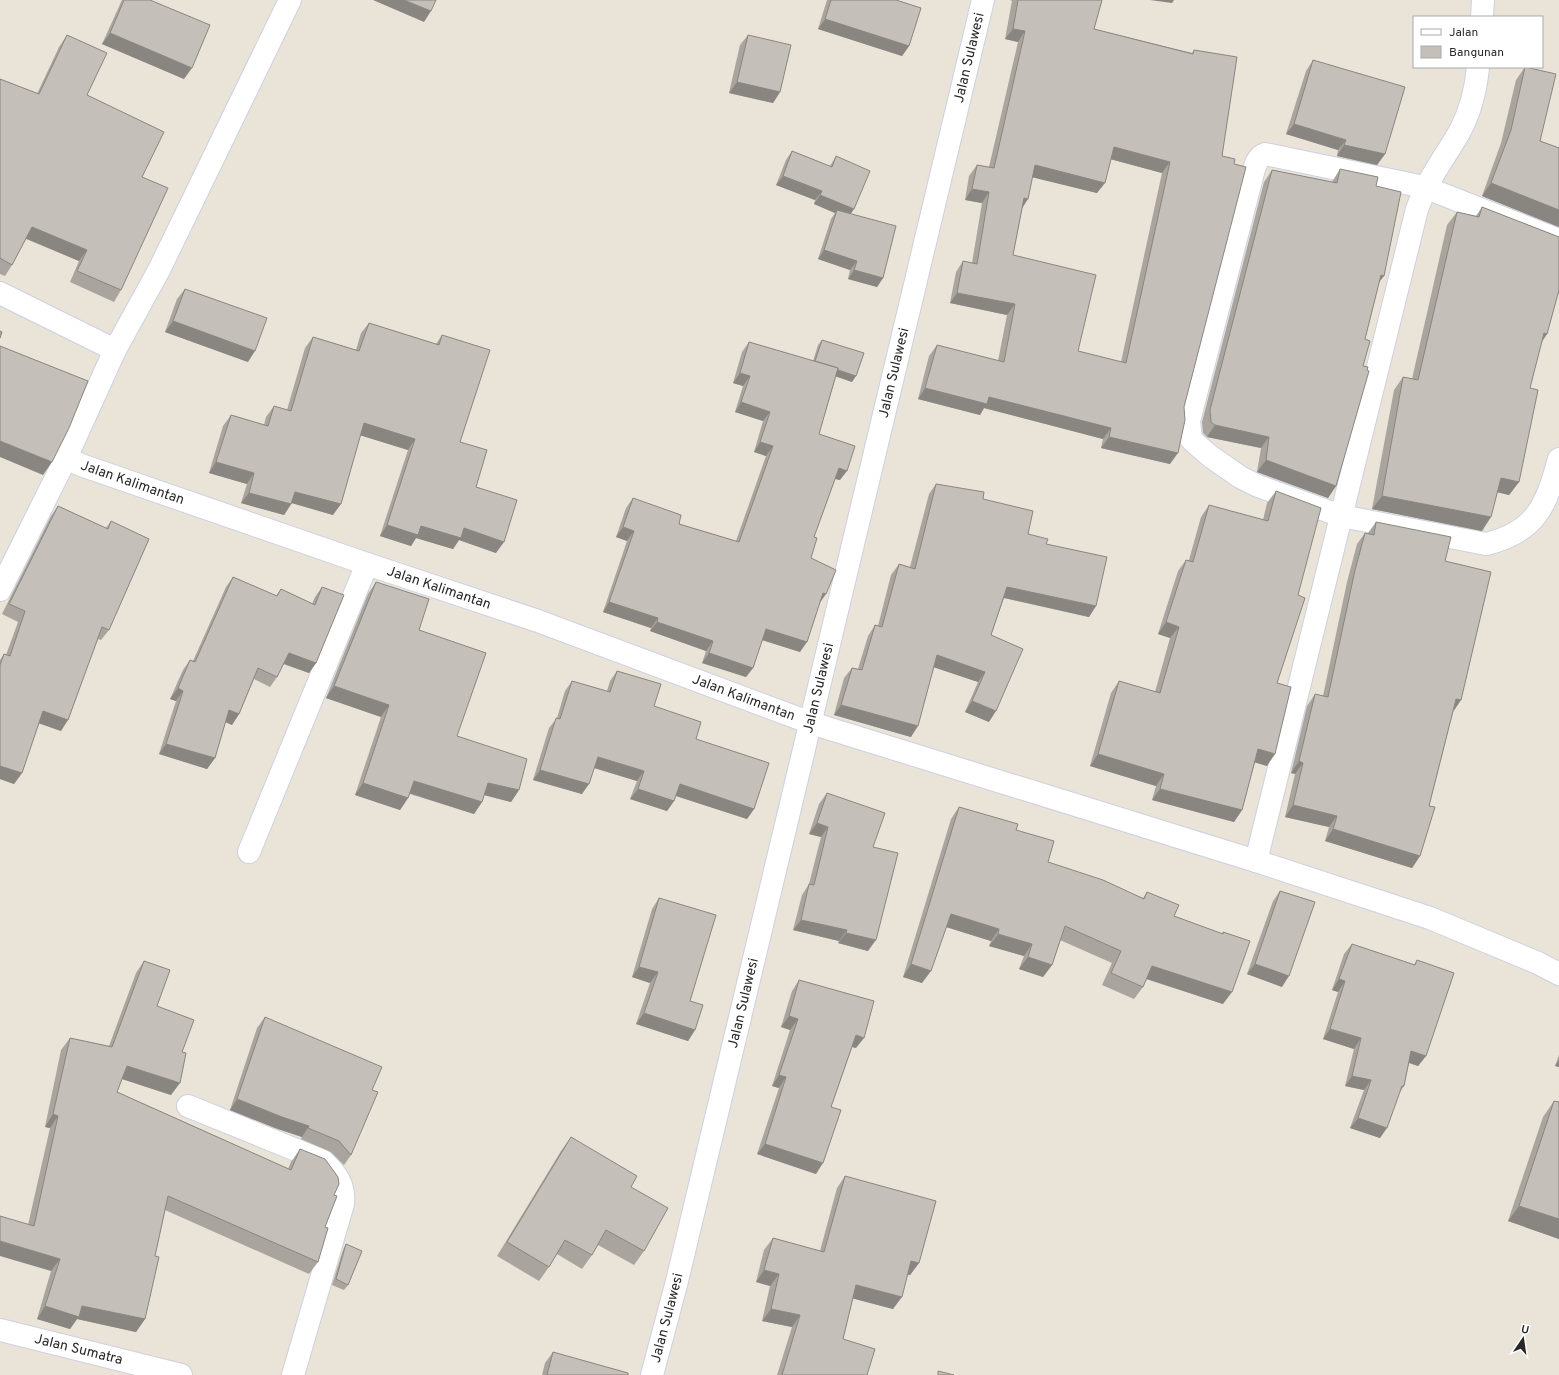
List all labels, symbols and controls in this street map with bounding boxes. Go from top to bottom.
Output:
street label: Jalan Sulawesi [950,11,988,104]
legend [1413,16,1543,68]
text: Jalan [1449,25,1478,41]
text: Bangunan [1449,45,1504,61]
street label: Jalan Sulawesi [875,326,913,420]
street label: Jalan Kalimantan [78,457,187,509]
street label: Jalan Kalimantan [385,563,493,613]
street label: Jalan Sulawesi [800,641,838,735]
street label: Jalan Kalimantan [690,671,798,725]
street label: Jalan Sulawesi [724,956,762,1050]
street label: Jalan Sulawesi [647,1271,687,1365]
north arrow [1503,1319,1543,1359]
text: U [1520,1323,1530,1338]
street label: Jalan Sumatra [33,1330,124,1369]

